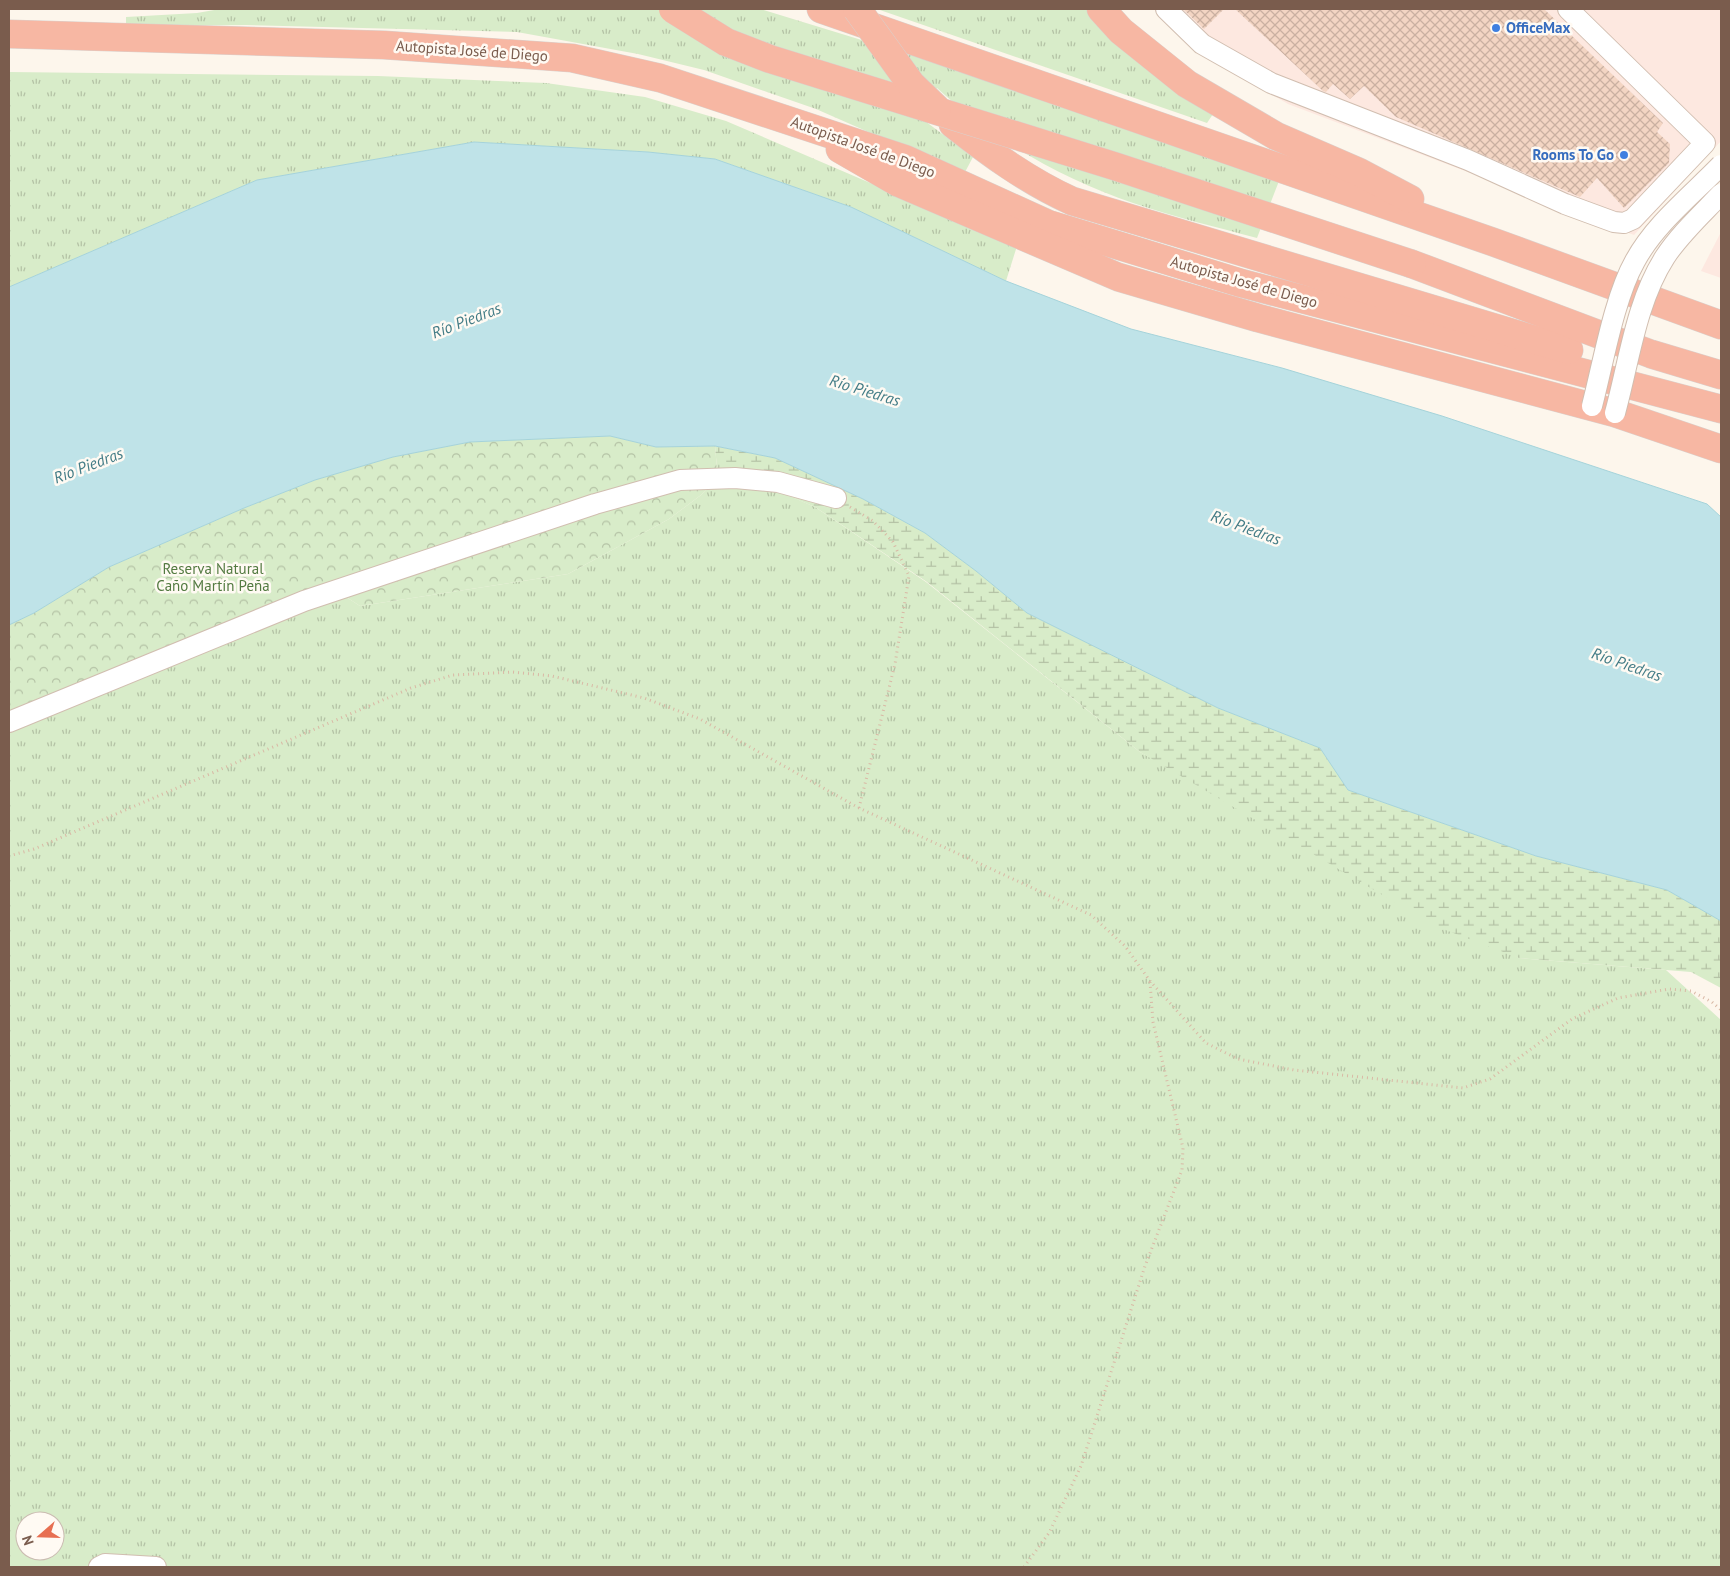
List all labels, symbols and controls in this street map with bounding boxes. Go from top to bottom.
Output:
place label: OfficeMax [1506,18,1570,37]
marker: OfficeMax [1490,22,1502,34]
street label: Autopista José de Diego [395,36,549,65]
street label: Autopista José de Diego [788,112,938,181]
place label: Rooms To Go [1532,145,1614,164]
marker: Rooms To Go [1618,149,1630,161]
street label: Autopista José de Diego [1168,251,1320,312]
water label: Río Piedras [428,297,504,342]
water label: Río Piedras [827,370,903,410]
water label: Río Piedras [50,442,126,487]
water label: Río Piedras [1208,505,1284,549]
park label: Reserva Natural Caño Martín Peña [156,559,270,595]
water label: Río Piedras [1589,643,1665,686]
north arrow [15,1511,65,1561]
text: N [18,1533,38,1548]

